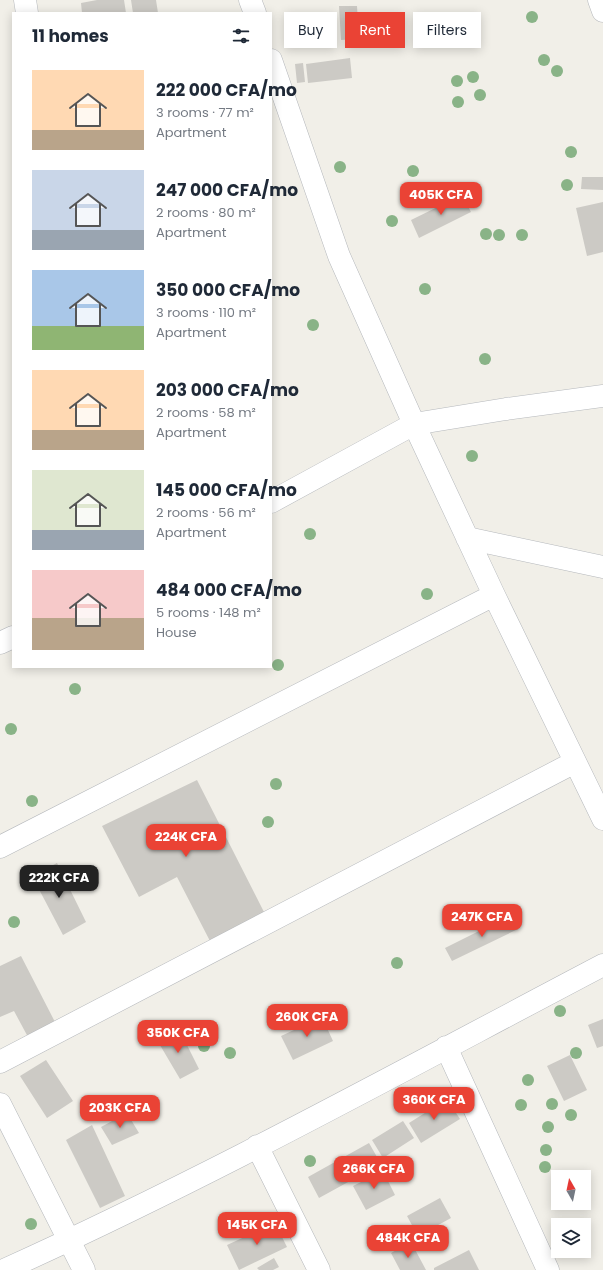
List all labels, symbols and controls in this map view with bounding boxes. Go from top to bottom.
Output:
chip: Buy [284,12,337,48]
chip: Rent [345,12,405,48]
chip: Filters [413,12,481,48]
text: 11 homes [32,24,109,48]
icon: filters [230,25,252,47]
text: 222 000 CFA/mo [156,78,297,102]
icon: home [64,86,112,134]
text: 3 rooms · 77 m² [156,103,254,122]
text: Apartment [156,123,226,142]
text: 247 000 CFA/mo [156,178,298,202]
pin: 405K CFA [400,182,482,216]
text: 405K CFA [409,185,473,204]
icon: home [64,186,112,234]
text: 2 rooms · 80 m² [156,203,256,222]
text: Apartment [156,223,226,242]
text: 350 000 CFA/mo [156,278,300,302]
icon: home [64,286,112,334]
text: 3 rooms · 110 m² [156,303,256,322]
text: Apartment [156,323,226,342]
text: 203 000 CFA/mo [156,378,299,402]
icon: home [64,386,112,434]
text: 2 rooms · 58 m² [156,403,256,422]
text: Apartment [156,423,226,442]
text: 145 000 CFA/mo [156,478,297,502]
icon: home [64,486,112,534]
text: 2 rooms · 56 m² [156,503,256,522]
text: Apartment [156,523,226,542]
text: 484 000 CFA/mo [156,578,302,602]
icon: home [64,586,112,634]
text: 5 rooms · 148 m² [156,603,261,622]
text: House [156,623,196,642]
pin: 224K CFA [145,824,227,858]
text: 224K CFA [155,827,217,846]
pin: 222K CFA [18,865,100,899]
text: 222K CFA [29,868,89,887]
pin: 247K CFA [441,904,523,938]
text: 247K CFA [451,907,513,926]
pin: 260K CFA [266,1004,348,1038]
text: 260K CFA [276,1007,338,1026]
pin: 350K CFA [137,1020,219,1054]
text: 350K CFA [146,1023,210,1042]
pin: 360K CFA [393,1087,475,1121]
text: 360K CFA [402,1090,466,1109]
pin: 203K CFA [79,1095,161,1129]
text: 203K CFA [89,1098,151,1117]
pin: 266K CFA [333,1156,415,1190]
text: 266K CFA [343,1159,405,1178]
north arrow [551,1170,591,1210]
map controls [551,1170,591,1258]
pin: 145K CFA [216,1212,298,1246]
text: 145K CFA [227,1215,287,1234]
button: layers [551,1218,591,1258]
pin: 484K CFA [367,1225,449,1259]
text: 484K CFA [376,1228,440,1247]

